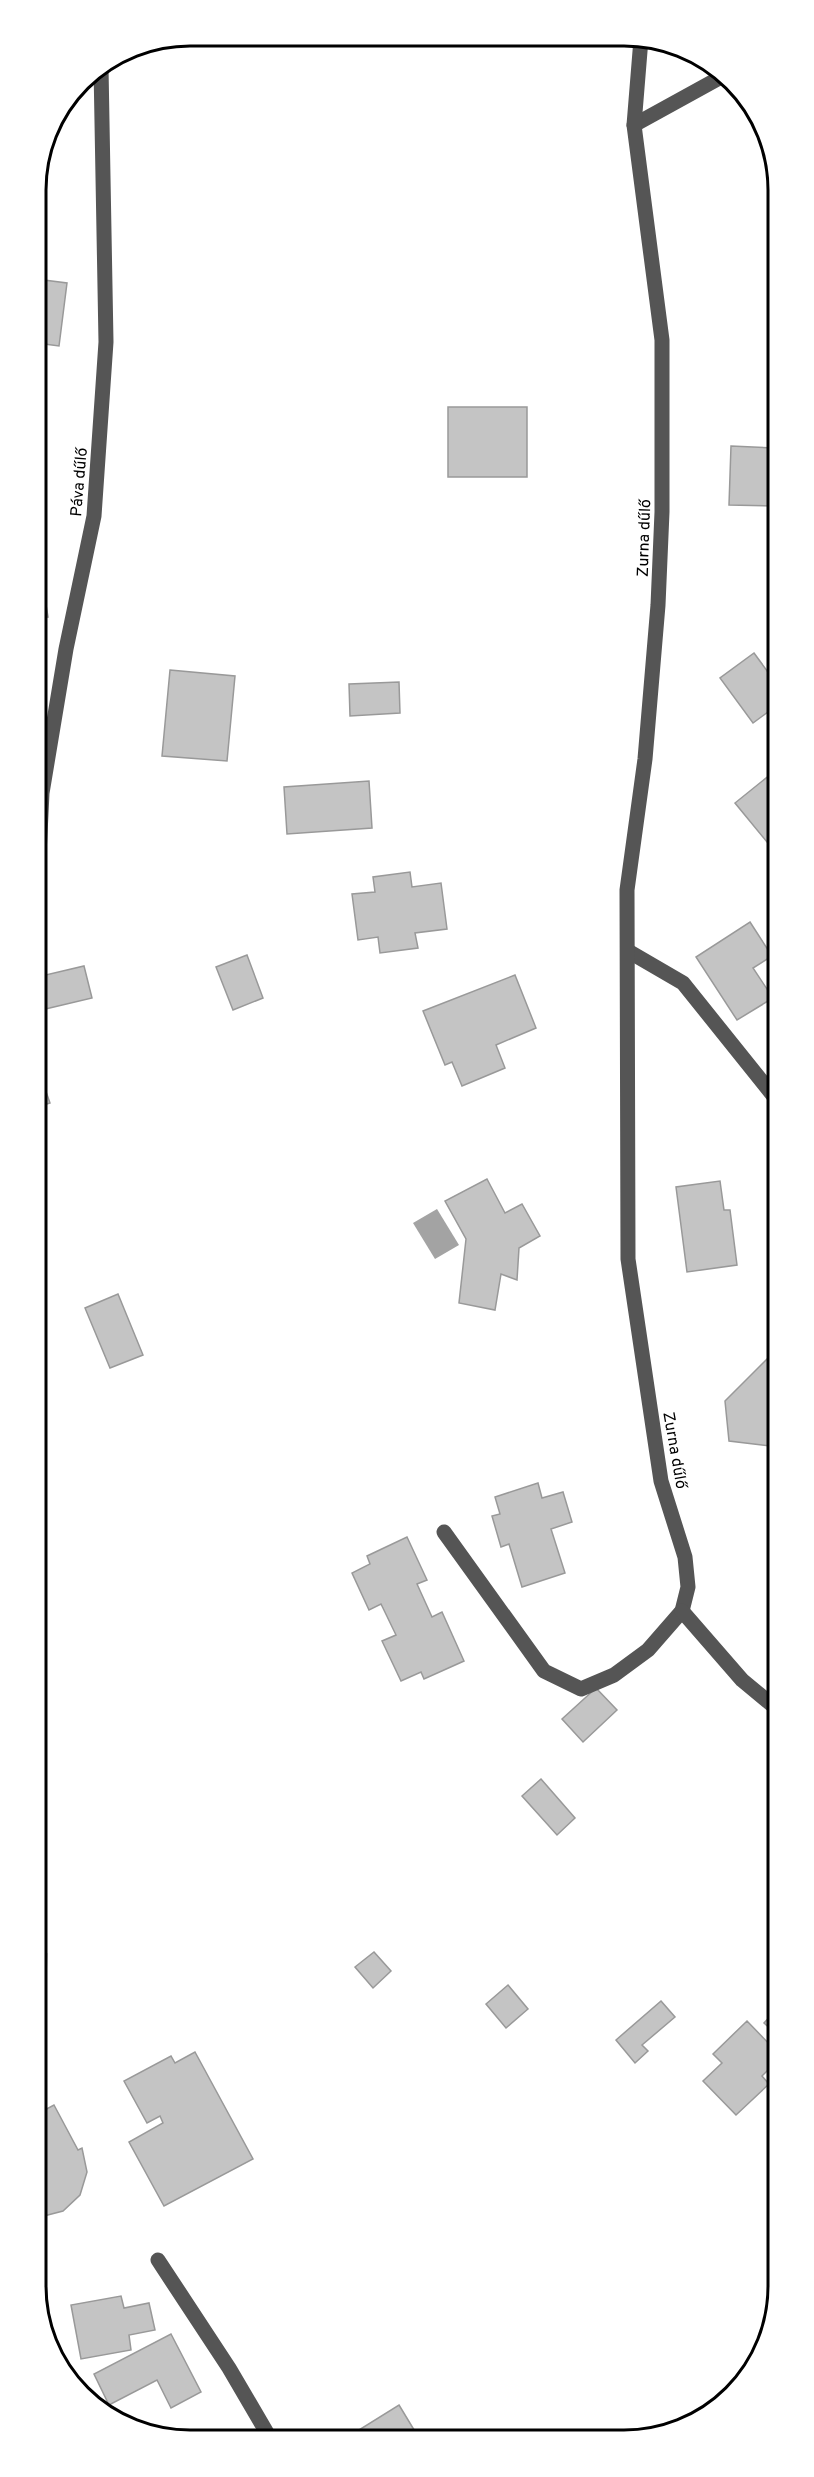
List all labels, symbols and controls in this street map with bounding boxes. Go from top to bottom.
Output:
street label: Páva dűlő [67,446,93,518]
street label: Zurna dűlő [634,498,656,577]
street label: Zurna dűlő [657,1410,691,1492]

